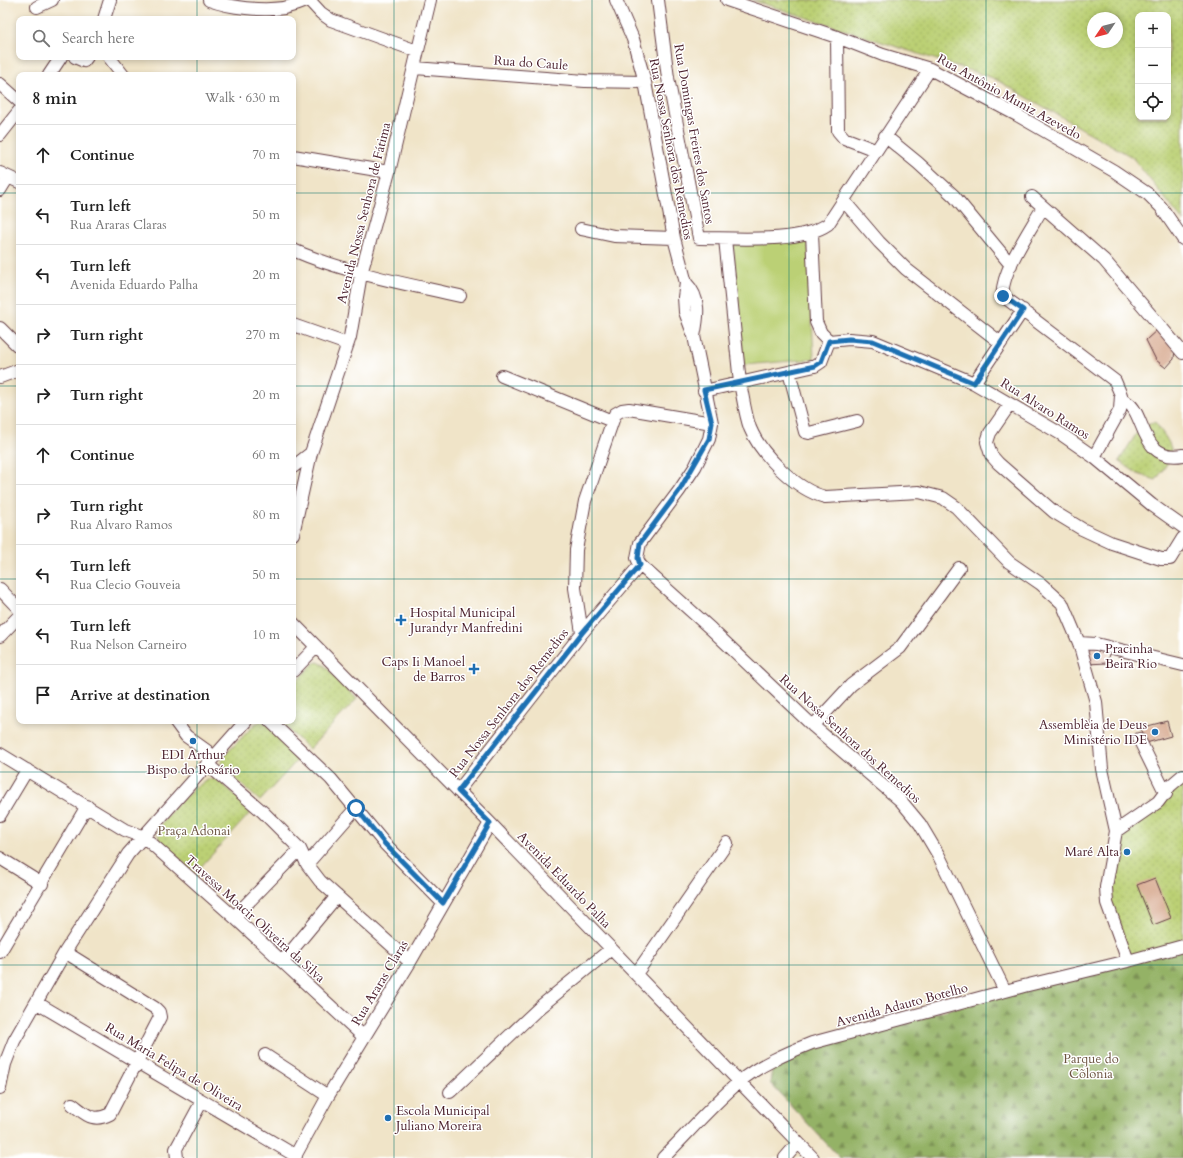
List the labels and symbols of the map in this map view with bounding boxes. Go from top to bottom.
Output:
north arrow [1087,12,1123,48]
street label: Rua Domingas Freires dos Santos [669,43,719,225]
street label: Rua Antônio Muniz Azevedo [934,50,1084,144]
street label: Rua do Caule [493,51,569,75]
street label: Rua Nossa Senhora dos Remedios [645,57,697,241]
street label: Avenida Nossa Senhora de Fátima [333,120,395,306]
route end [994,287,1012,305]
street label: Rua Alvaro Ramos [997,374,1093,444]
place label: Hospital Municipal Jurandyr Manfredini [408,604,523,637]
marker: Hospital Municipal Jurandyr Manfredini [395,614,407,626]
street label: Rua Nossa Senhora dos Remedios [445,625,573,781]
place label: Pracinha Beira Rio [1105,640,1157,673]
marker: Pracinha Beira Rio [1092,651,1102,661]
place label: Caps Ii Manoel de Barros [382,653,466,686]
marker: Caps Ii Manoel de Barros [468,663,480,675]
street label: Rua Nossa Senhora dos Remedios [775,671,925,807]
place label: Assemblèia de Deus Ministério IDE [1039,716,1147,749]
marker: Assemblèia de Deus Ministério IDE [1150,727,1160,737]
marker: EDI Arthur Bispo do Rosário [188,736,198,746]
place label: EDI Arthur Bispo do Rosário [146,746,240,779]
route start [347,799,365,817]
park label: Praça Adonai [158,822,231,840]
street label: Avenida Eduardo Palha [513,828,615,933]
place label: Maré Alta [1065,843,1119,861]
marker: Maré Alta [1122,847,1132,857]
street label: Travessa Moacir Oliveira da Silva [181,851,329,987]
street label: Rua Araras Claras [347,937,413,1029]
street label: Avenida Adauto Botelho [834,979,970,1031]
street label: Rua Maria Felipa de Oliveira [102,1019,247,1116]
park label: Parque do Cõlonia [1063,1050,1119,1083]
place label: Escola Municipal Juliano Moreira [394,1102,490,1135]
marker: Escola Municipal Juliano Moreira [383,1113,393,1123]

